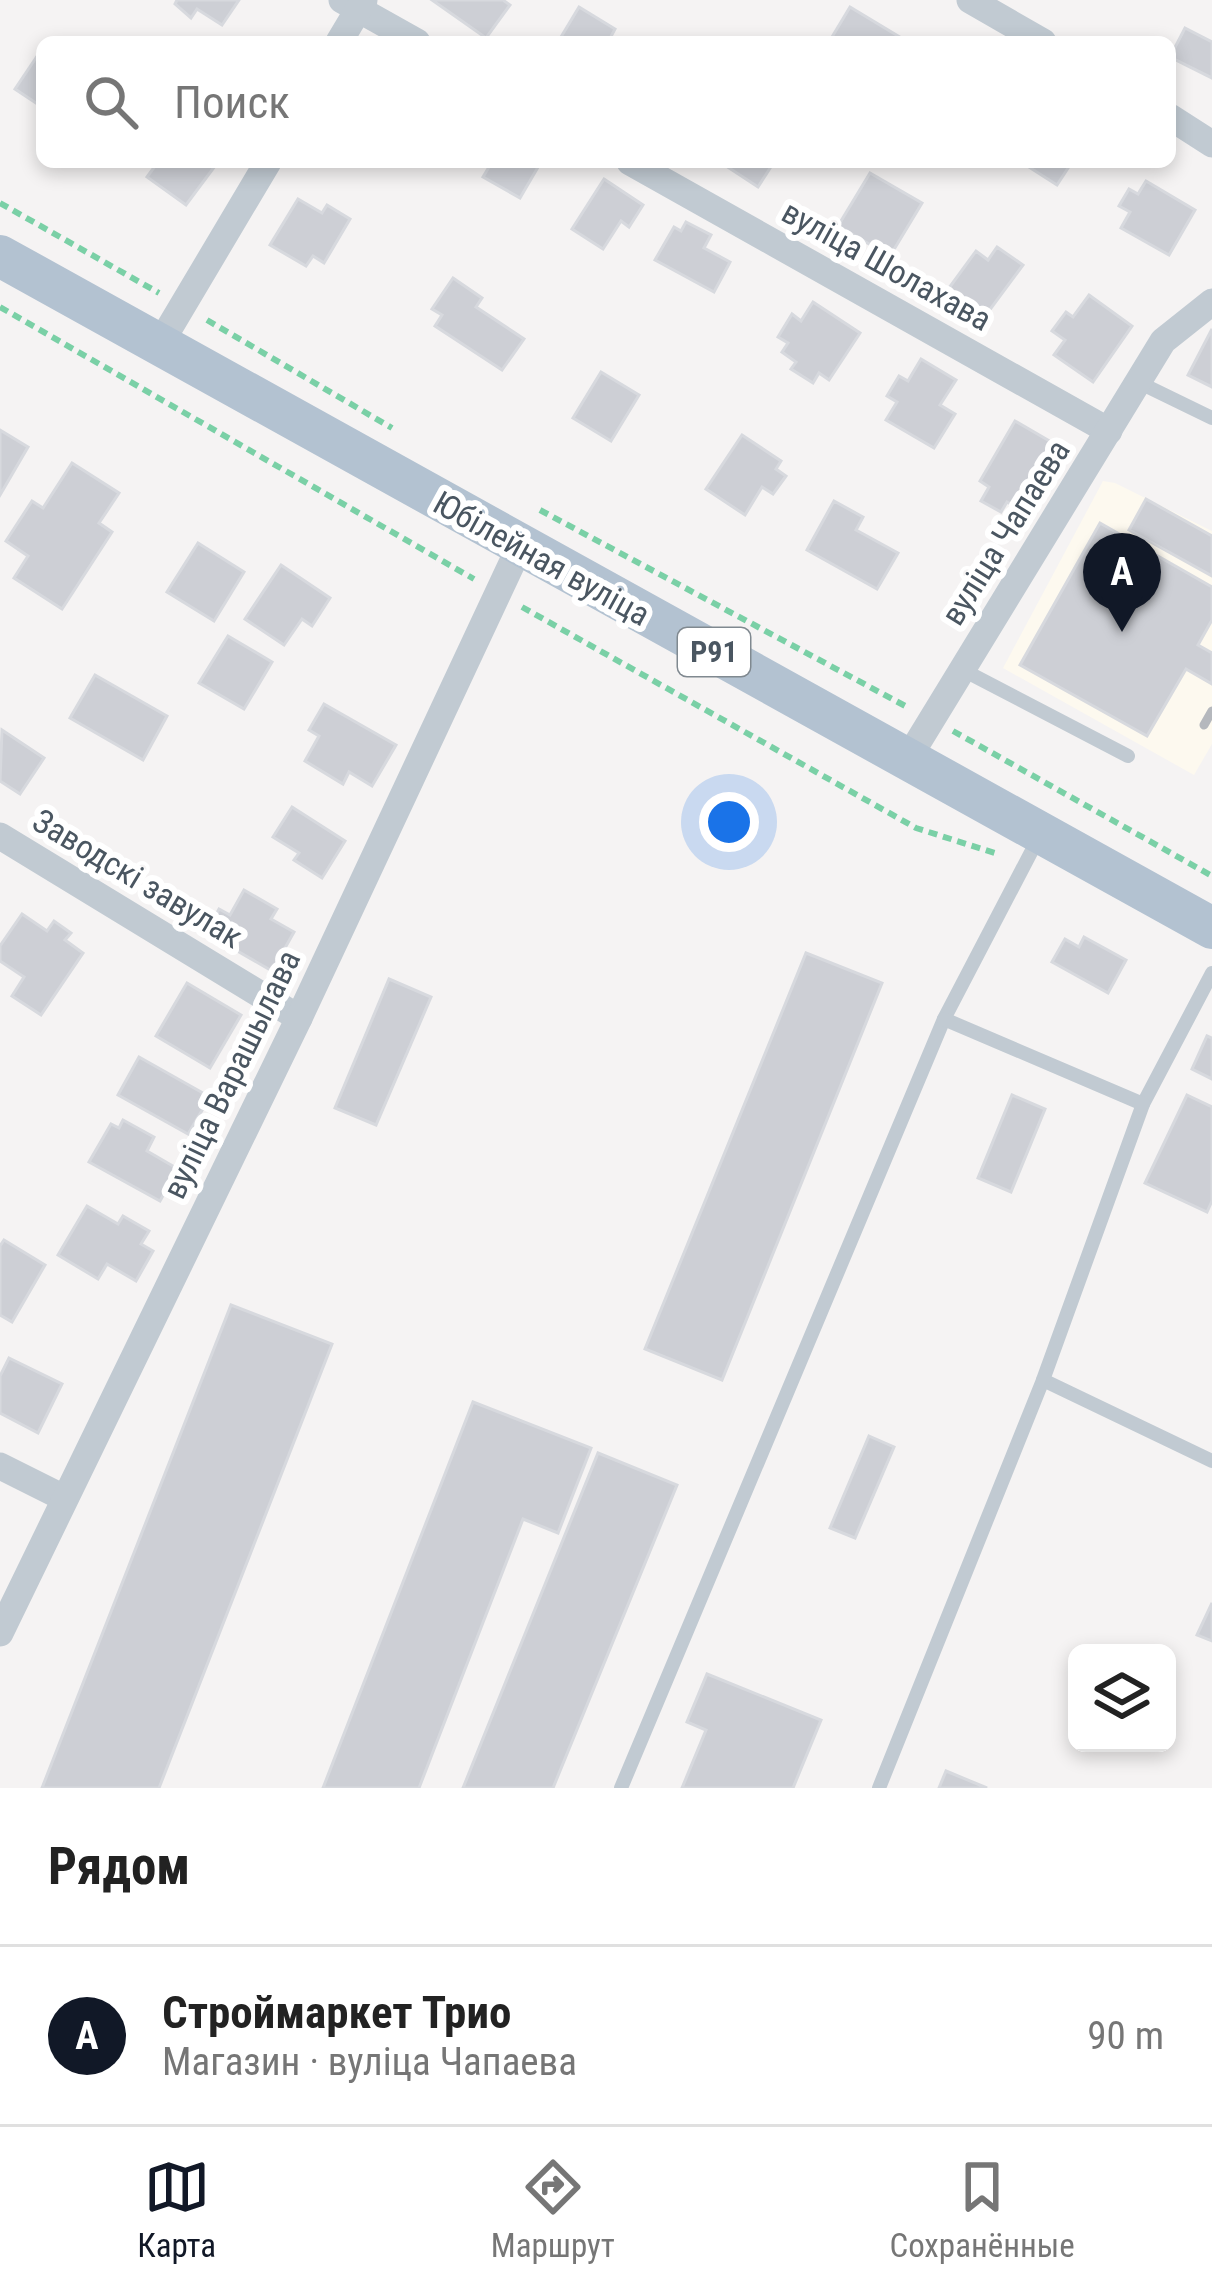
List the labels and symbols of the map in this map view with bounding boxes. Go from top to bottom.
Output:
street label: вуліца Шолахава [775,192,998,339]
street label: вуліца Чапаева [933,433,1078,632]
street label: Юбілейная вуліца [427,483,657,634]
pin: A [1083,533,1161,632]
road number: Р91 [678,628,750,676]
your location [699,792,759,852]
street label: Заводскі завулак [26,801,250,956]
street label: вуліца Варашылава [154,944,308,1205]

